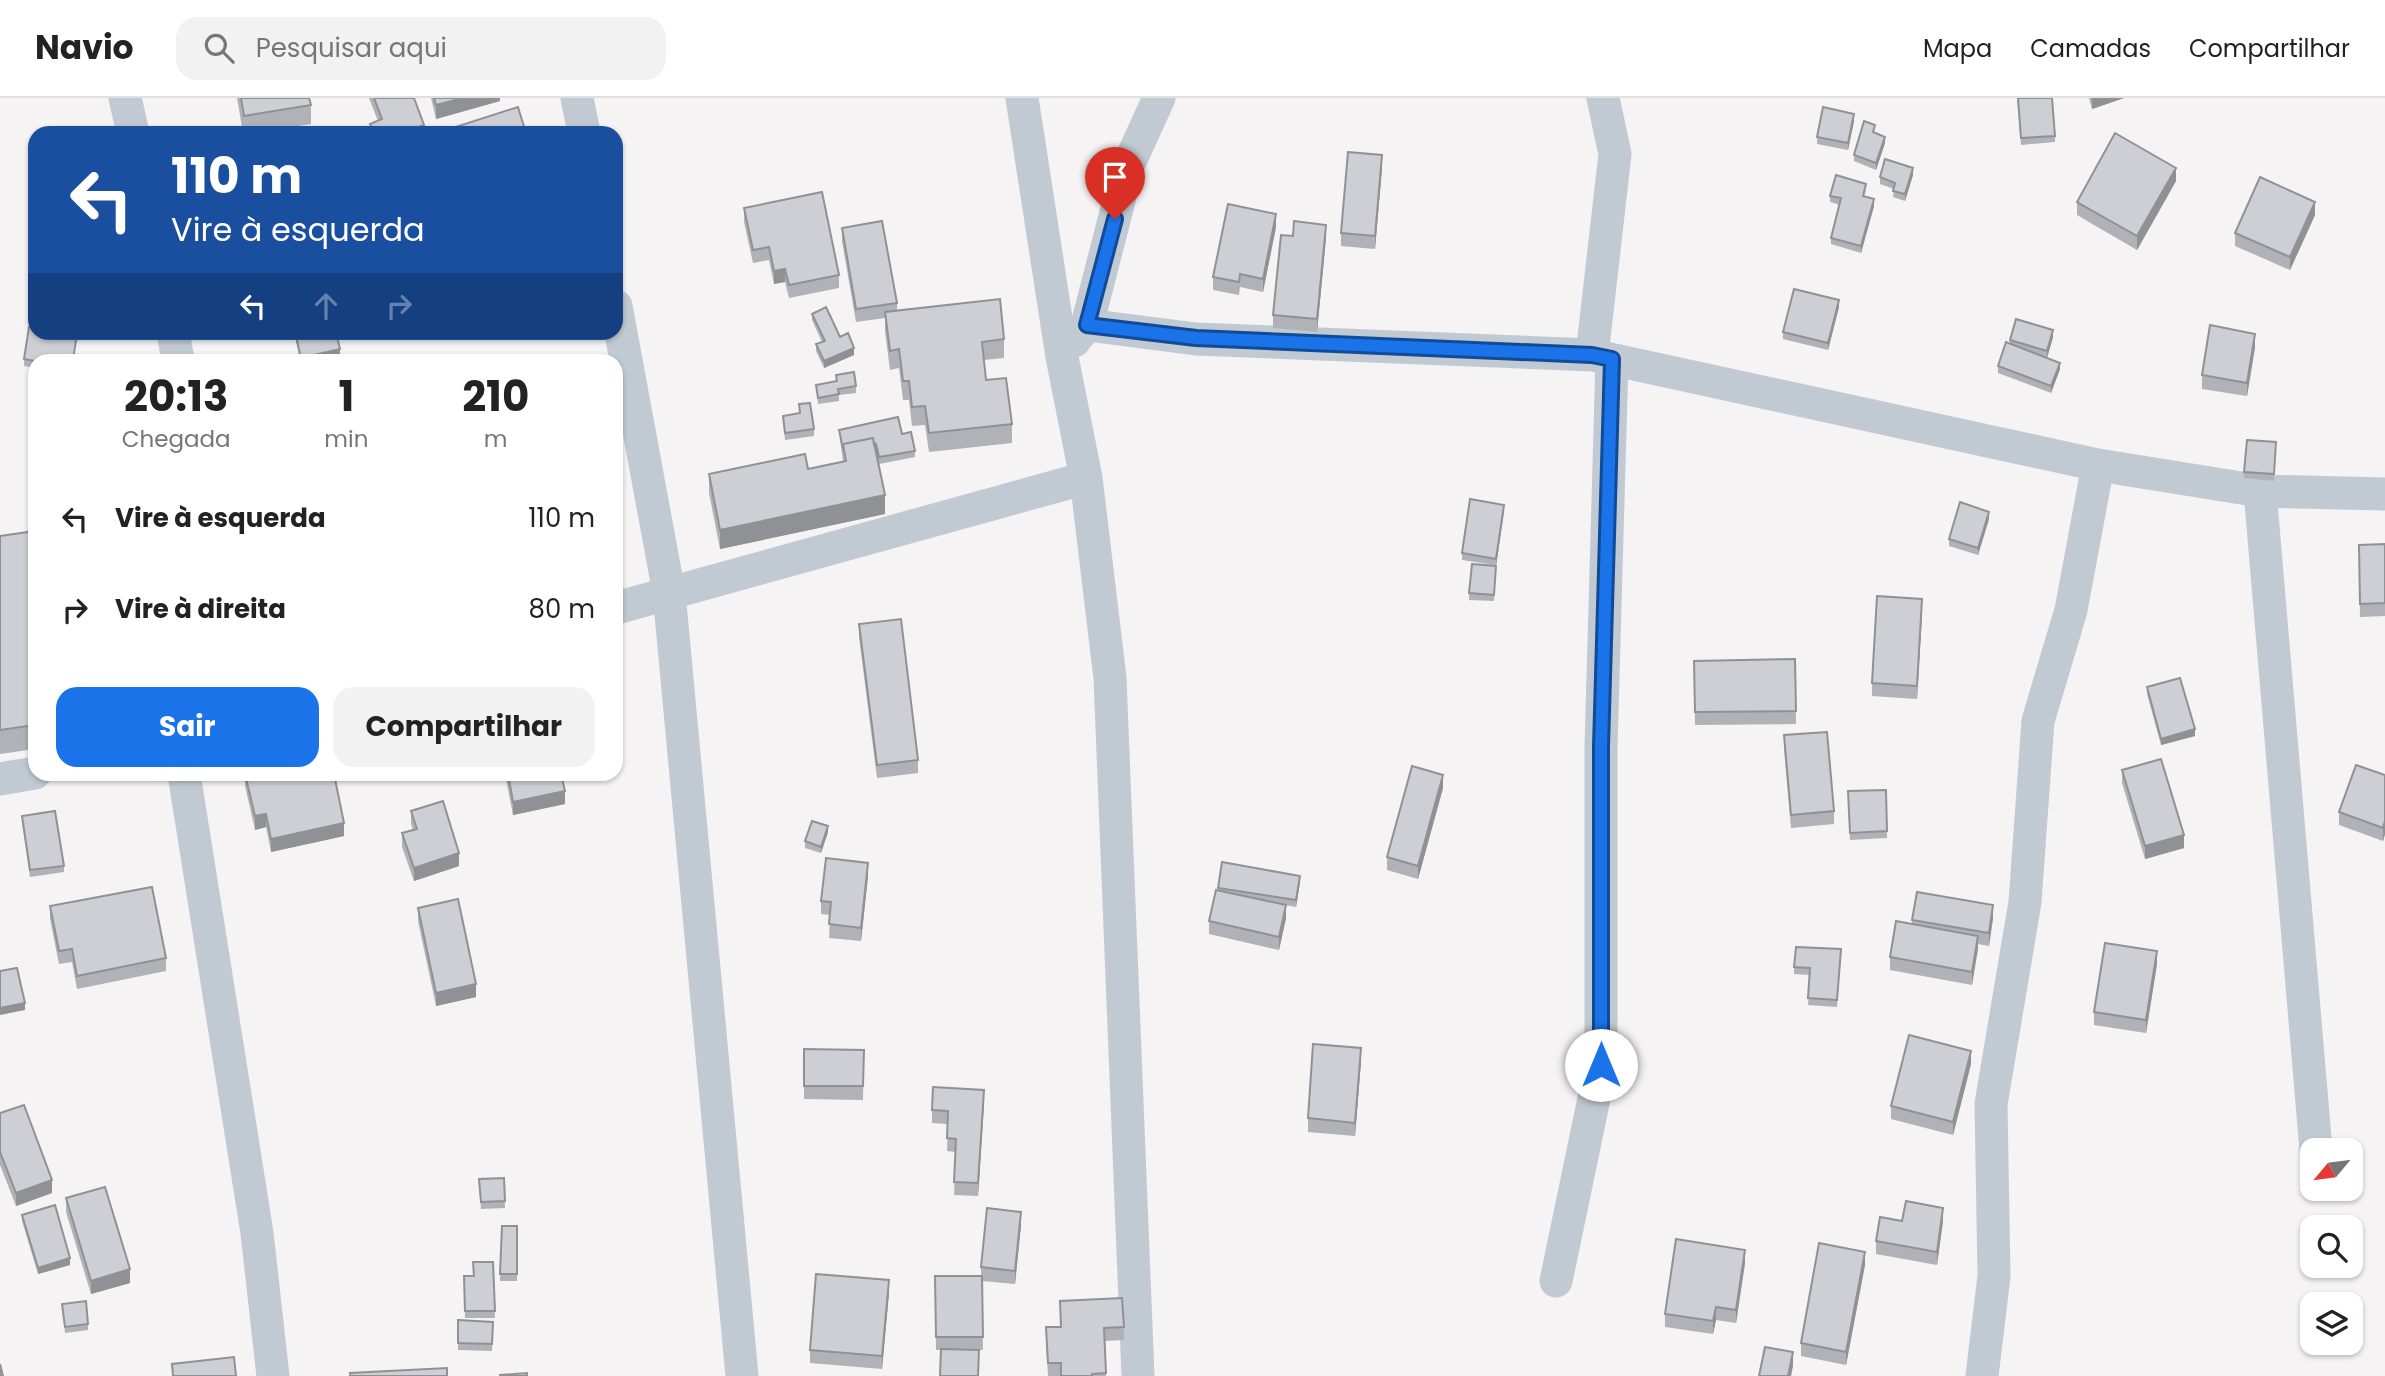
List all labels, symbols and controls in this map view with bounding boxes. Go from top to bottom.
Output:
search box [176,17,666,80]
text: Navio [35,24,134,71]
icon: search [200,29,238,67]
text: Pesquisar aqui [256,30,447,66]
text: Mapa [1923,32,1992,65]
text: Camadas [2030,32,2151,65]
text: Compartilhar [2189,32,2350,65]
text: 110 m [171,142,302,210]
pin [1085,147,1145,219]
icon: left [56,154,147,245]
icon: arrive [1096,158,1134,196]
text: Vire à esquerda [171,207,425,252]
icon: left [234,287,272,325]
icon: ahead [307,287,345,325]
icon: right [380,287,418,325]
text: 20:13 [124,367,228,426]
text: 1 [338,367,354,426]
text: 210 [462,367,529,426]
text: Chegada [122,423,231,455]
text: min [324,423,368,455]
text: m [484,423,508,455]
icon: left [56,500,94,538]
text: Vire à esquerda [115,500,326,536]
text: 110 m [528,500,595,536]
icon: right [56,591,94,629]
text: Vire à direita [115,591,286,627]
text: 80 m [529,591,595,627]
button: Sair [56,687,319,767]
button: Compartilhar [333,687,595,767]
position arrow [1564,1028,1638,1102]
north arrow [2300,1138,2362,1200]
map controls [2300,1138,2363,1355]
button: search [2300,1215,2363,1278]
button: layers [2300,1292,2363,1355]

